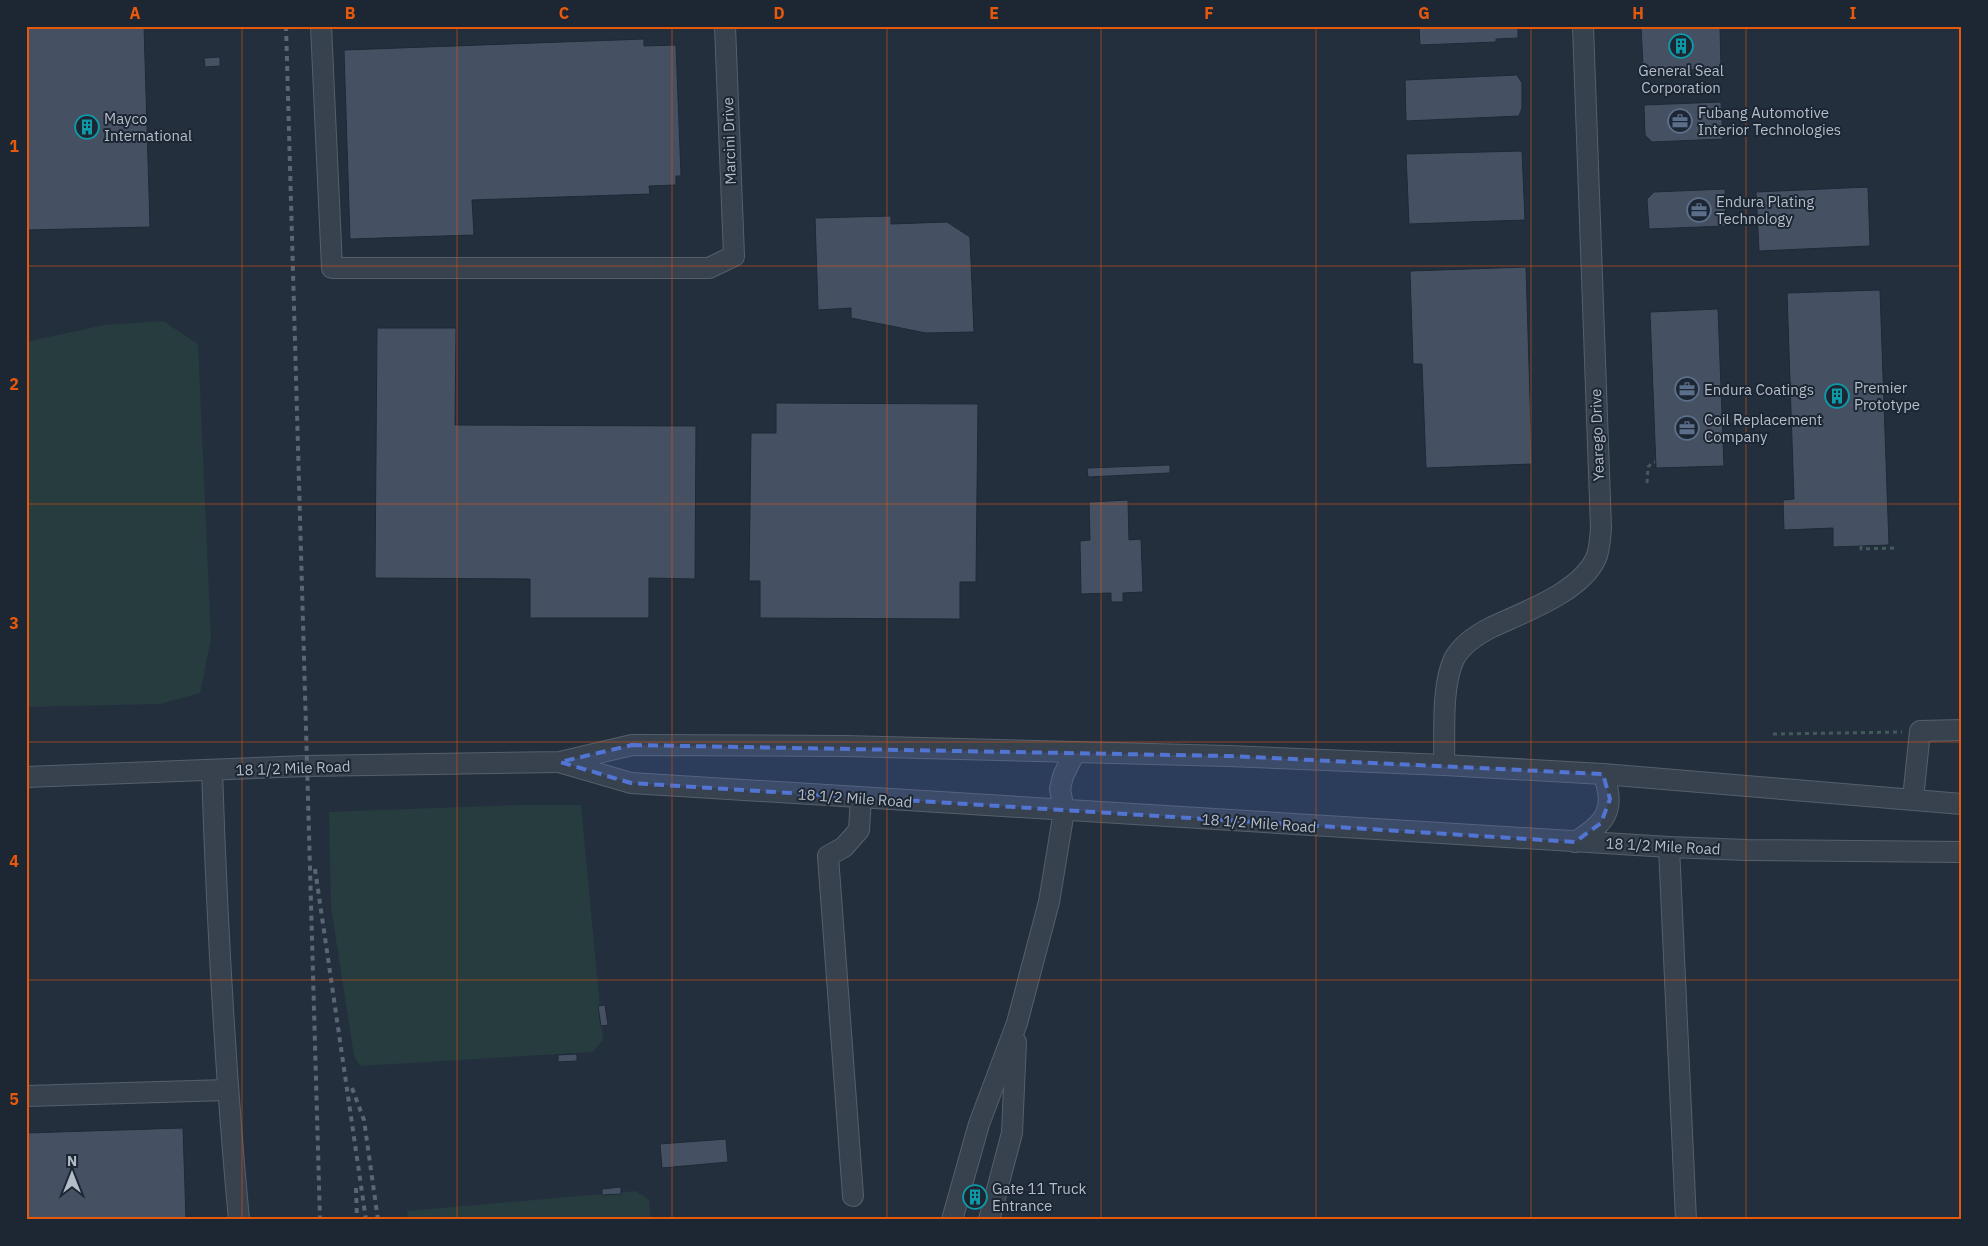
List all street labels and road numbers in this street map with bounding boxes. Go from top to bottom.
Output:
street label: Marcini Drive [718,97,740,185]
street label: Yearego Drive [1586,388,1608,482]
street label: 18 1/2 Mile Road [235,756,351,780]
street label: 18 1/2 Mile Road [797,785,913,811]
street label: 18 1/2 Mile Road [1201,810,1317,836]
street label: 18 1/2 Mile Road [1605,834,1721,858]

